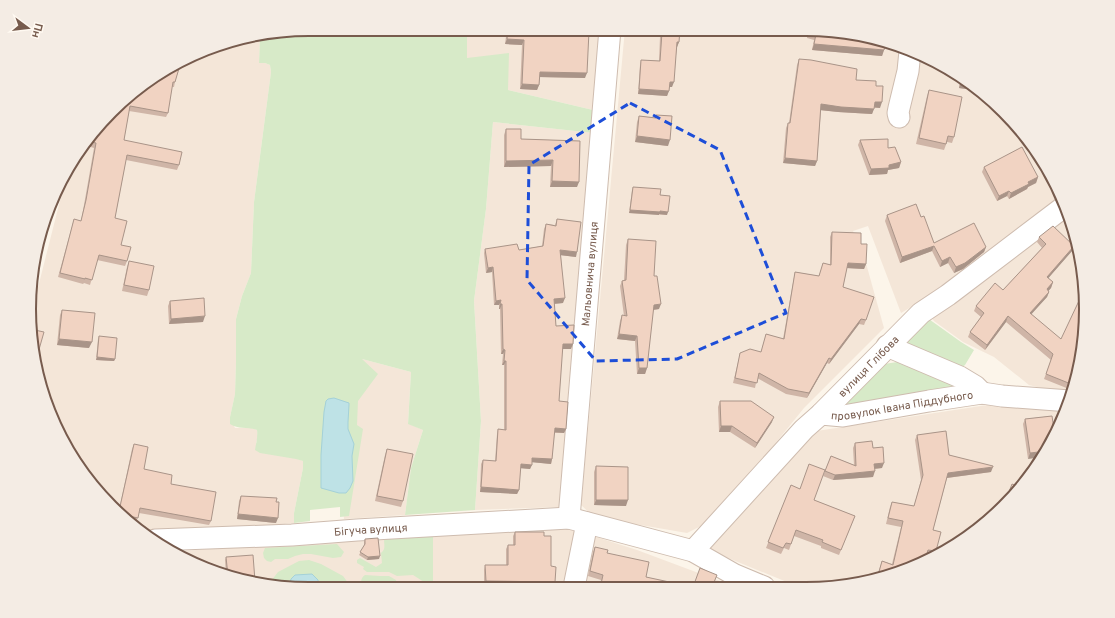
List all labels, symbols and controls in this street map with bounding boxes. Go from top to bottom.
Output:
north arrow [8,8,48,48]
text: Пн [28,21,45,39]
street label: Мальовнича вулиця [579,221,602,327]
street label: вулиця Глібова [836,333,903,400]
street label: провулок Івана Піддубного [830,388,974,424]
street label: Бігуча вулиця [334,521,408,540]

